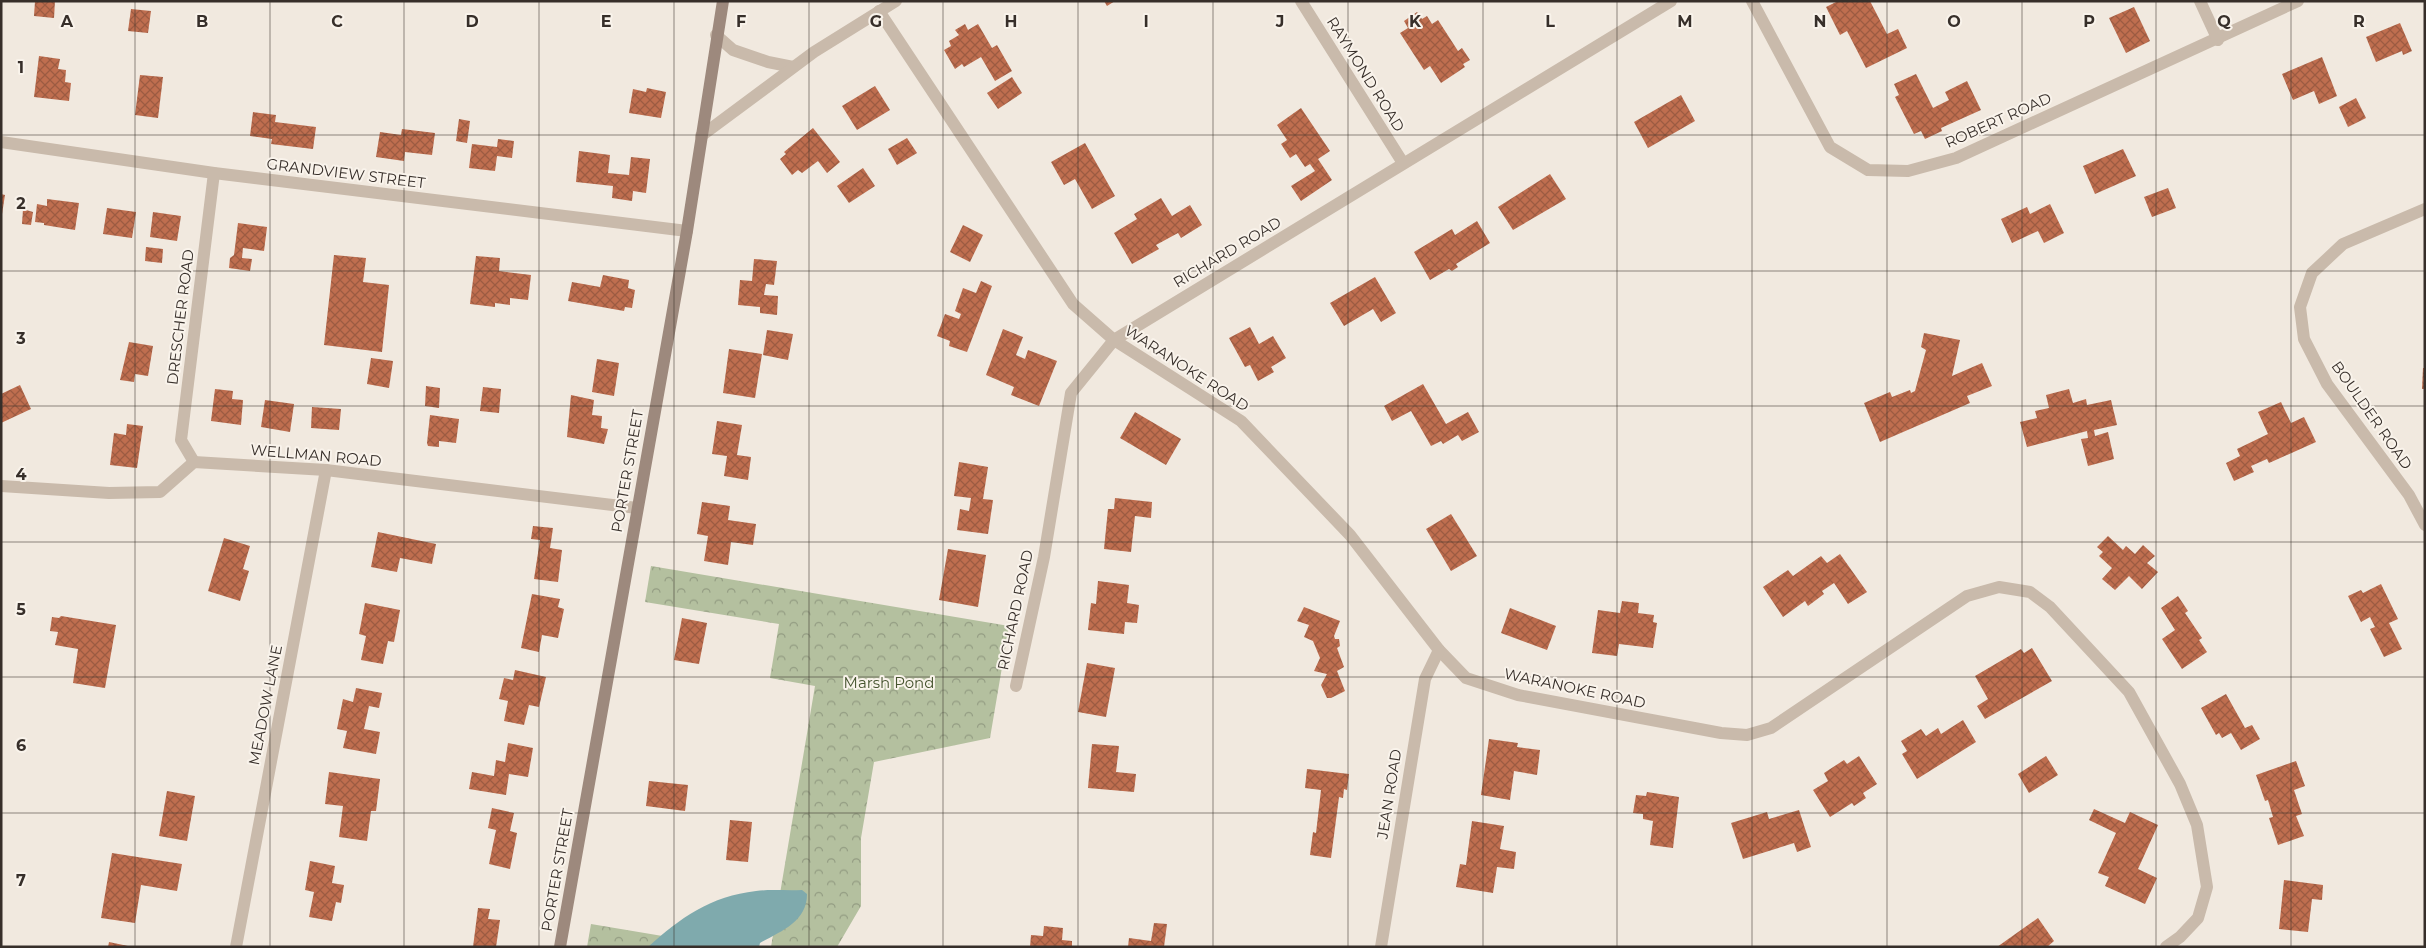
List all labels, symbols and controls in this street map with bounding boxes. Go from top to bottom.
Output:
text: A [60,12,74,31]
text: B [196,12,208,31]
text: C [331,12,343,31]
text: D [465,12,479,31]
text: E [601,12,611,31]
text: F [736,12,746,31]
text: G [870,12,882,31]
text: H [1005,12,1017,31]
text: I [1143,12,1149,31]
text: J [1275,12,1284,31]
text: K [1409,12,1422,31]
text: L [1545,12,1555,31]
text: M [1677,12,1693,31]
text: N [1814,12,1826,31]
text: O [1947,12,1961,31]
text: P [2083,12,2095,31]
text: Q [2217,12,2231,31]
text: R [2353,12,2365,31]
street label: RAYMOND ROAD [1323,13,1409,135]
text: 1 [18,58,24,77]
street label: ROBERT ROAD [1942,88,2054,152]
street label: GRANDVIEW STREET [265,154,427,192]
text: 2 [16,194,26,213]
street label: RICHARD ROAD [1170,212,1284,292]
street label: DRESCHER ROAD [162,248,198,386]
street label: WARANOKE ROAD [1121,321,1253,415]
text: 3 [15,329,26,348]
street label: BOULDER ROAD [2327,357,2417,473]
street label: PORTER STREET [607,408,647,534]
street label: WELLMAN ROAD [250,440,382,470]
text: 4 [15,465,27,484]
street label: RICHARD ROAD [993,548,1037,672]
text: 5 [16,600,26,619]
street label: MEADOW LANE [244,643,286,767]
street label: WARANOKE ROAD [1502,664,1648,712]
park label: Marsh Pond [844,673,934,692]
text: 6 [16,736,26,755]
street label: JEAN ROAD [1372,748,1405,841]
street label: PORTER STREET [537,807,577,933]
text: 7 [16,871,26,890]

